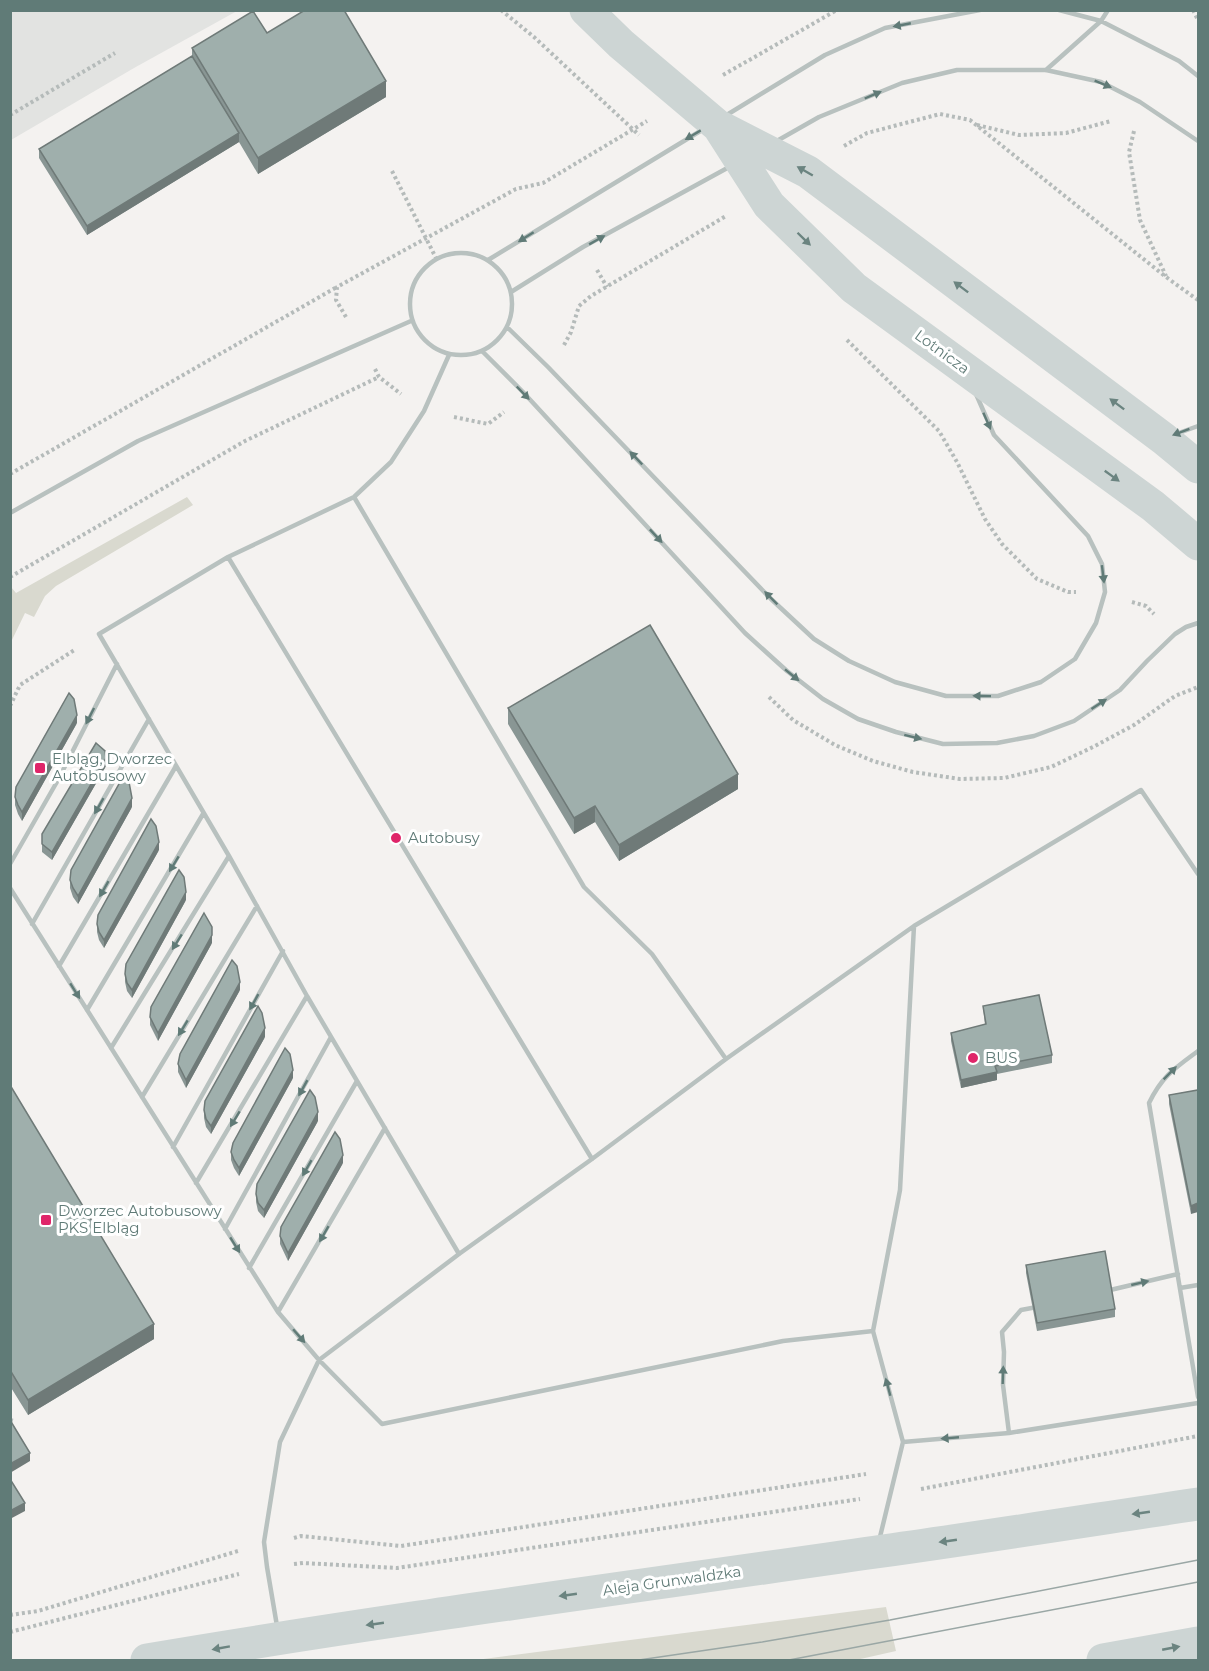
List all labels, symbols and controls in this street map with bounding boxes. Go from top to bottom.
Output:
one-way arrow [892,21,911,30]
one-way arrow [1094,80,1112,89]
one-way arrow [864,90,882,99]
one-way arrow [685,130,701,141]
one-way arrow [796,166,813,176]
one-way arrow [518,231,534,242]
one-way arrow [796,231,810,245]
one-way arrow [588,235,605,245]
one-way arrow [954,281,970,293]
street label: Lotnicza [911,325,973,378]
one-way arrow [516,385,530,400]
one-way arrow [1110,398,1125,410]
one-way arrow [983,412,992,429]
one-way arrow [1172,427,1190,437]
one-way arrow [629,451,643,465]
one-way arrow [1104,470,1120,482]
one-way arrow [649,528,662,543]
one-way arrow [1098,564,1107,583]
one-way arrow [764,592,778,606]
one-way arrow [785,668,800,680]
one-way arrow [972,691,991,701]
one-way arrow [1091,699,1107,710]
one-way arrow [85,708,95,725]
one-way arrow [904,732,922,742]
place label: Elbląg, Dworzec Autobusowy [52,749,172,785]
marker: Elbląg, Dworzec Autobusowy [33,761,47,775]
one-way arrow [94,798,104,815]
place label: Autobusy [408,828,480,847]
marker: Autobusy [389,831,403,845]
one-way arrow [168,856,179,872]
one-way arrow [99,881,109,898]
one-way arrow [171,934,182,950]
one-way arrow [69,983,80,999]
one-way arrow [249,994,259,1011]
one-way arrow [178,1020,189,1036]
place label: BUS [985,1048,1017,1067]
marker: BUS [966,1051,980,1065]
one-way arrow [1162,1067,1176,1081]
one-way arrow [298,1080,308,1097]
one-way arrow [229,1111,240,1127]
one-way arrow [302,1160,312,1177]
place label: Dworzec Autobusowy PKS Elbląg [58,1201,222,1237]
marker: Dworzec Autobusowy PKS Elbląg [39,1213,53,1227]
one-way arrow [319,1225,329,1242]
one-way arrow [229,1237,240,1253]
one-way arrow [1131,1277,1149,1287]
one-way arrow [292,1328,305,1343]
one-way arrow [998,1366,1008,1385]
one-way arrow [883,1377,893,1396]
one-way arrow [941,1434,960,1443]
one-way arrow [1131,1508,1150,1517]
one-way arrow [938,1537,957,1546]
street label: Aleja Grunwaldzka [601,1561,742,1600]
one-way arrow [558,1591,577,1600]
one-way arrow [365,1619,384,1628]
one-way arrow [1162,1643,1181,1652]
one-way arrow [211,1644,230,1653]

